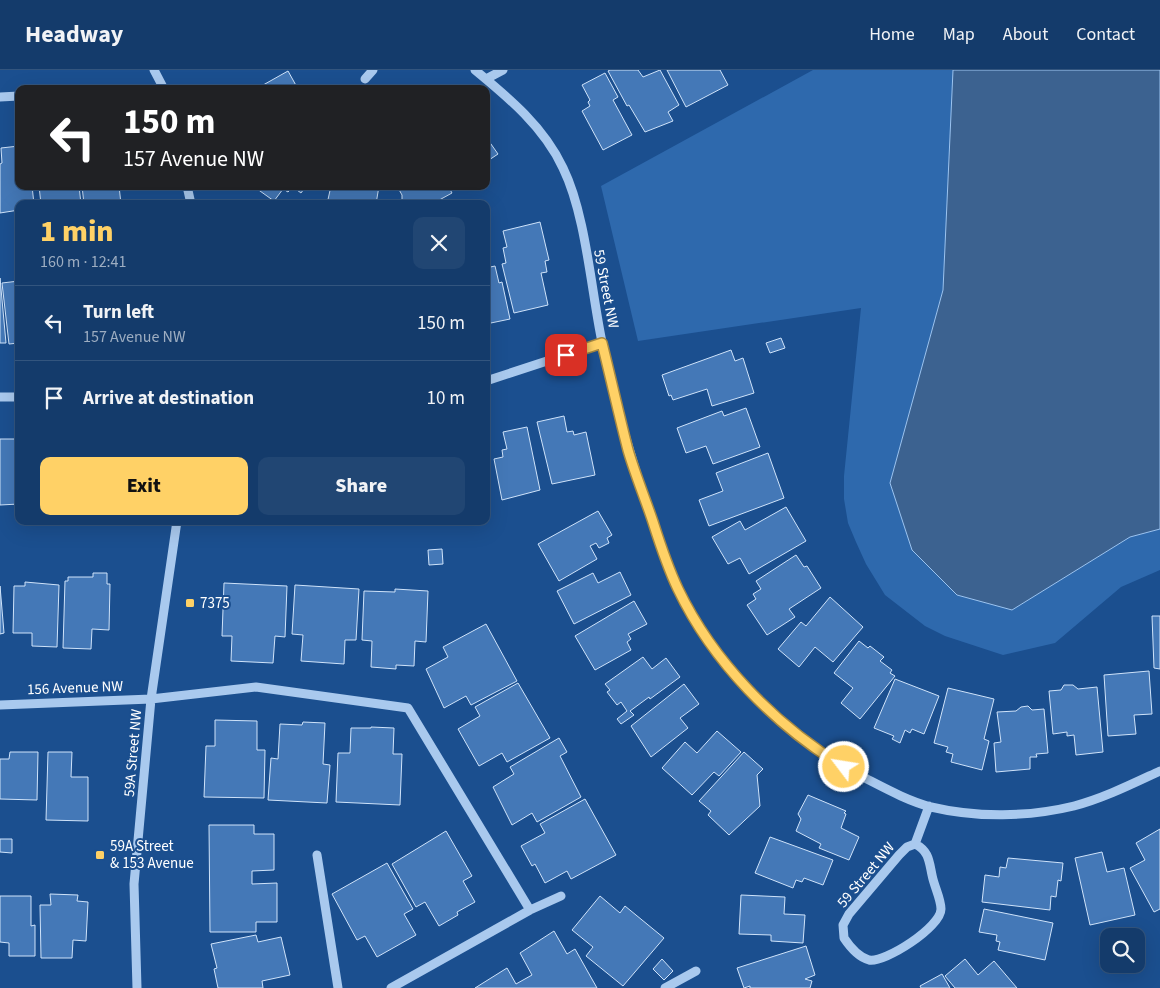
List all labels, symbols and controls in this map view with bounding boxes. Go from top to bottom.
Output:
text: Headway [25,17,123,52]
text: Home [869,22,915,47]
text: Map [943,22,975,47]
text: About [1003,22,1048,47]
text: Contact [1076,22,1135,47]
text: 150 m [123,97,215,147]
icon: left [40,105,105,170]
text: 157 Avenue NW [123,143,264,175]
text: 1 min [40,210,114,253]
button: close [413,217,465,269]
street label: 59 Street NW [588,248,624,330]
text: 160 m · 12:41 [40,251,127,273]
text: Turn left [83,299,154,326]
icon: left [40,309,68,337]
text: 150 m [417,310,465,337]
text: 157 Avenue NW [83,326,186,348]
pin [545,334,587,376]
icon: arrive [552,341,580,369]
icon: arrive [40,384,68,412]
text: Arrive at destination [83,385,254,412]
text: 10 m [427,385,465,412]
button: Exit [40,457,248,515]
button: Share [258,457,465,515]
place label: 7375 [200,593,230,614]
marker: 7375 [184,597,196,609]
street label: 156 Avenue NW [27,676,124,700]
street label: 59A Street NW [119,708,147,798]
position arrow [817,740,869,792]
place label: 59A Street & 153 Avenue [110,836,194,874]
street label: 59 Street NW [832,837,900,912]
marker: 59A Street & 153 Avenue [94,849,106,861]
map controls [1100,928,1145,973]
button: search [1100,928,1145,973]

